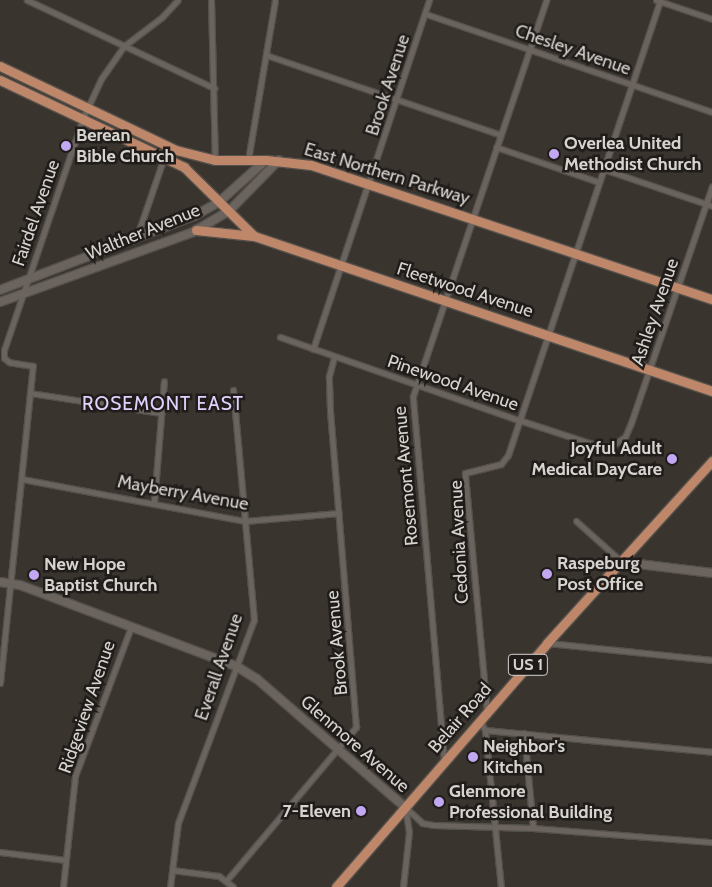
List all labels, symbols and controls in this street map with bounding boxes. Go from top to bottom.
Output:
street label: Chesley Avenue [512,20,634,80]
street label: Brook Avenue [361,32,415,138]
place label: Berean Bible Church [76,125,174,168]
place label: Overlea United Methodist Church [564,133,701,176]
street label: East Northern Parkway [302,139,472,209]
marker: Berean Bible Church [60,140,72,152]
marker: Overlea United Methodist Church [548,148,560,160]
street label: Fairdel Avenue [8,157,64,269]
street label: Walther Avenue [83,199,203,265]
street label: Ashley Avenue [627,256,683,368]
street label: Fleetwood Avenue [394,258,536,322]
street label: Pinewood Avenue [385,350,521,416]
district label: ROSEMONT EAST [80,393,246,415]
street label: Rosemont Avenue [389,405,423,547]
place label: Joyful Adult Medical DayCare [531,438,662,480]
marker: Joyful Adult Medical DayCare [666,453,678,465]
street label: Mayberry Avenue [116,471,250,515]
street label: Cedonia Avenue [445,480,473,604]
place label: Raspeburg Post Office [557,553,643,596]
place label: New Hope Baptist Church [44,554,157,596]
marker: Raspeburg Post Office [541,568,553,580]
marker: New Hope Baptist Church [28,569,40,581]
street label: Brook Avenue [322,590,352,696]
street label: Everall Avenue [191,611,247,723]
street label: Ridgeview Avenue [54,638,120,776]
road number: US 1 [507,652,549,678]
street label: Belair Road [424,679,496,757]
street label: Glenmore Avenue [296,691,414,797]
place label: Neighbor's Kitchen [483,736,565,779]
marker: Neighbor's Kitchen [467,751,479,763]
place label: Glenmore Professional Building [449,781,612,824]
marker: Glenmore Professional Building [433,796,445,808]
place label: 7-Eleven [283,800,351,822]
marker: 7-Eleven [355,805,367,817]

